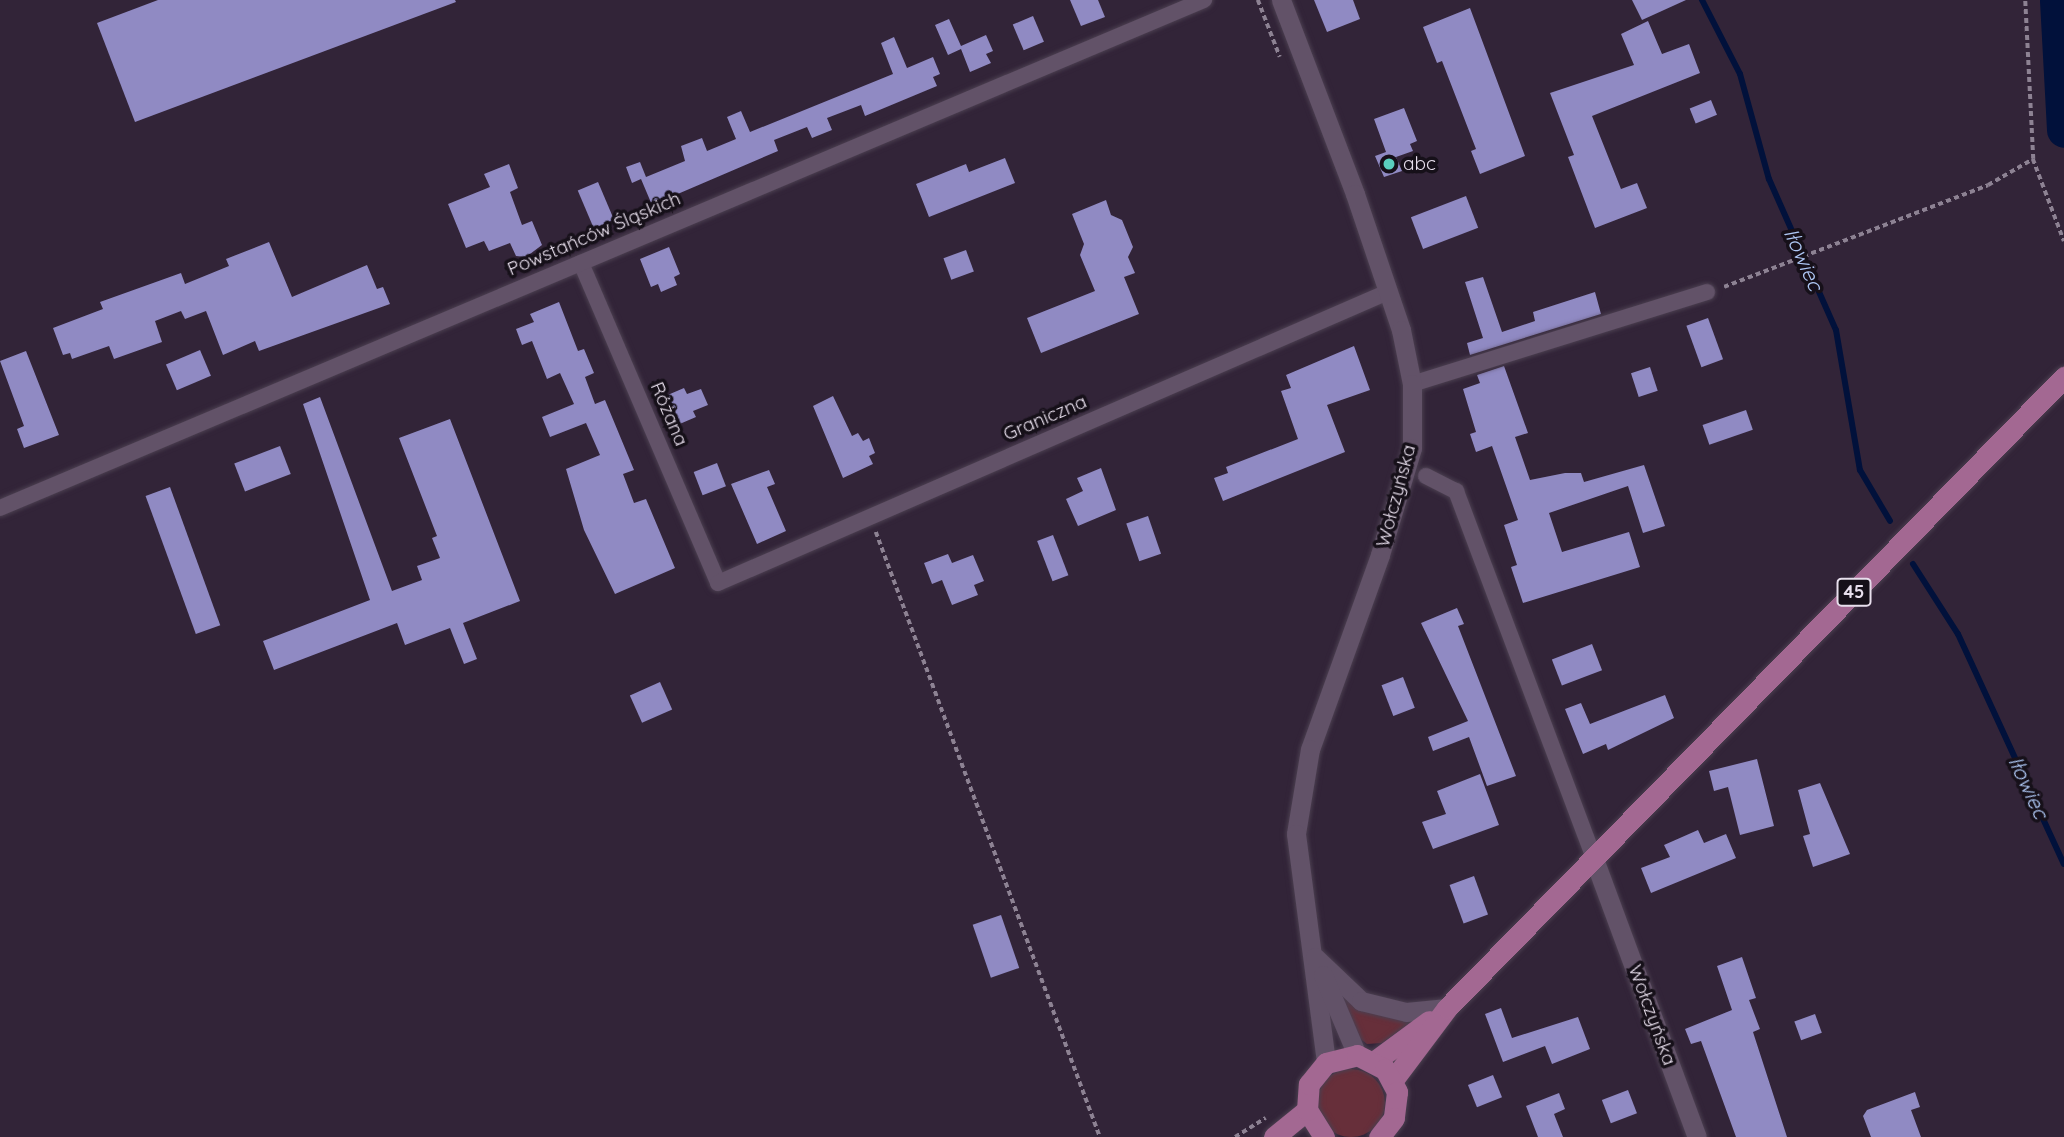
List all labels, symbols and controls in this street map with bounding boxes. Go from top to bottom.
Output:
place label: abc [1403,153,1436,175]
marker: abc [1381,156,1397,172]
street label: Powstańców Śląskich [504,187,684,281]
water label: Iłowiec [1779,224,1829,294]
street label: Różana [645,379,693,449]
street label: Graniczna [1000,390,1090,446]
street label: Wołczyńska [1371,442,1421,550]
road number: 45 [1836,578,1871,606]
water label: Iłowiec [2004,752,2054,822]
street label: Wołczyńska [1623,962,1681,1068]

